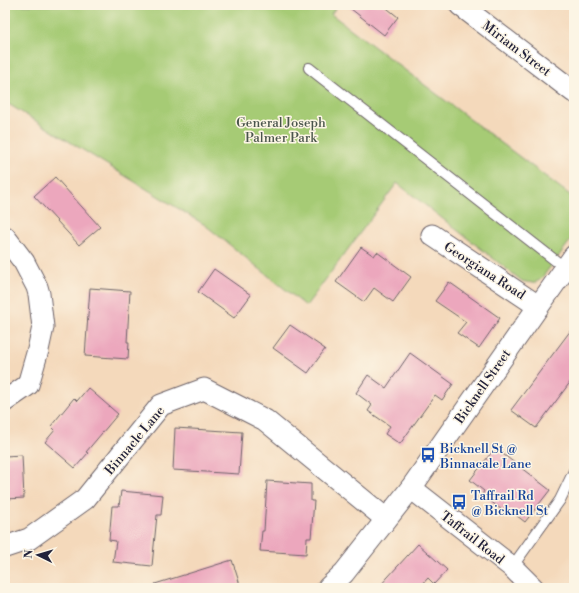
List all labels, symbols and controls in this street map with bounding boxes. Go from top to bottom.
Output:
street label: Miriam Street [479,18,554,80]
park label: General Joseph Palmer Park [236,115,326,146]
street label: Georgiana Road [441,239,529,303]
street label: Bicknell Street [451,346,514,428]
street label: Binnacle Lane [101,403,168,479]
place label: Bicknell St @ Binnacale Lane [439,441,532,472]
bus stop icon: Bicknell St @ Binnacale Lane [419,446,437,464]
place label: Taffrail Rd @ Bicknell St [471,488,548,519]
bus stop icon: Taffrail Rd @ Bicknell St [450,493,468,511]
street label: Taffrail Road [437,508,508,568]
north arrow [18,535,58,575]
text: N [22,549,36,559]

